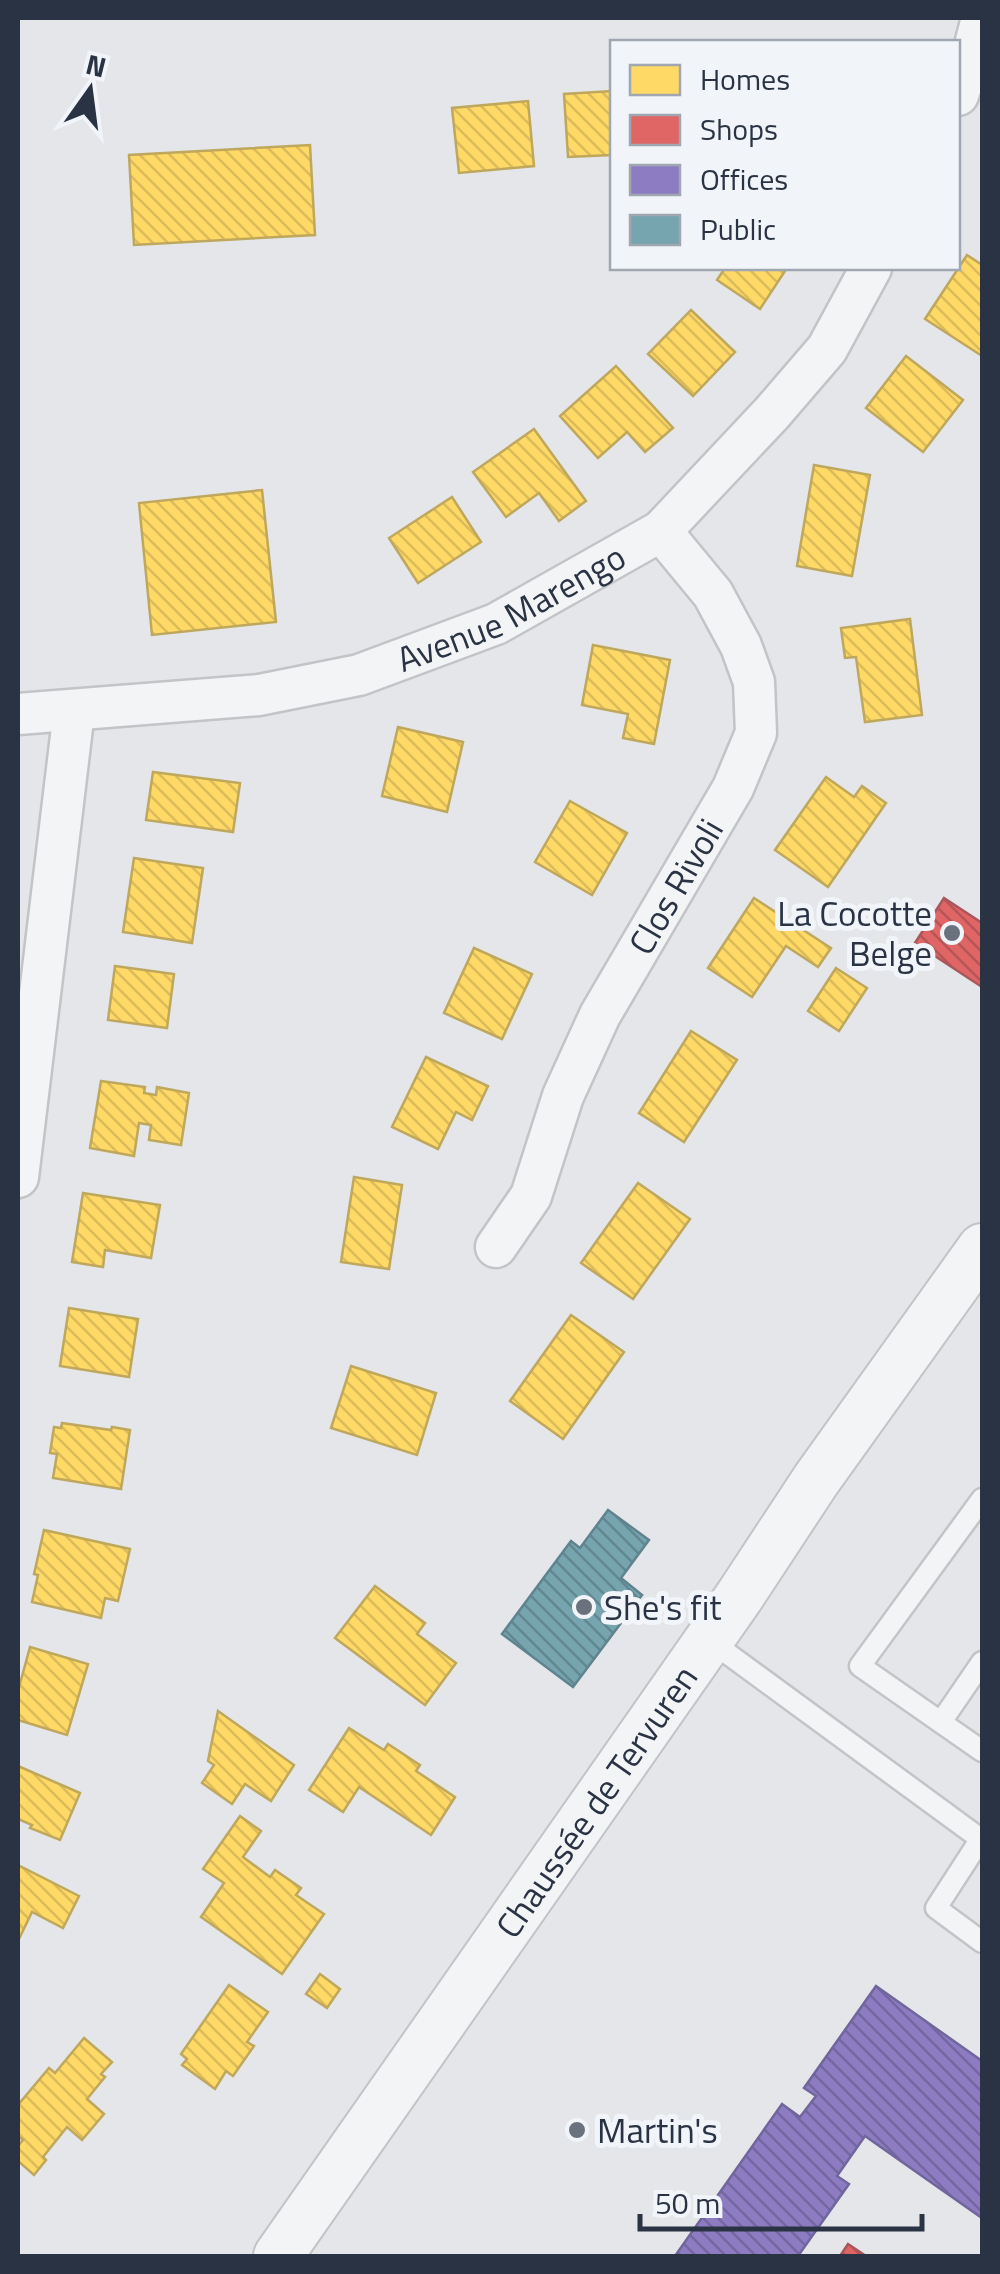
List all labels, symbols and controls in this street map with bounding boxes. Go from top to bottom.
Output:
north arrow [40,40,140,140]
legend [610,40,960,270]
text: N [82,42,111,88]
text: Homes [700,56,790,102]
text: Shops [700,106,778,152]
text: Offices [700,156,788,202]
text: Public [700,206,776,252]
street label: Avenue Marengo [389,530,635,686]
street label: Clos Rivoli [614,808,736,965]
place label: La Cocotte Belge [777,886,932,980]
marker: La Cocotte Belge [941,922,963,944]
place label: She's fit [604,1580,722,1634]
marker: She's fit [573,1596,595,1618]
street label: Chaussée de Tervuren [482,1654,711,1949]
place label: Martin's [597,2103,718,2157]
marker: Martin's [566,2119,588,2141]
scale bar [640,2169,922,2231]
text: 50 m [655,2180,720,2226]

